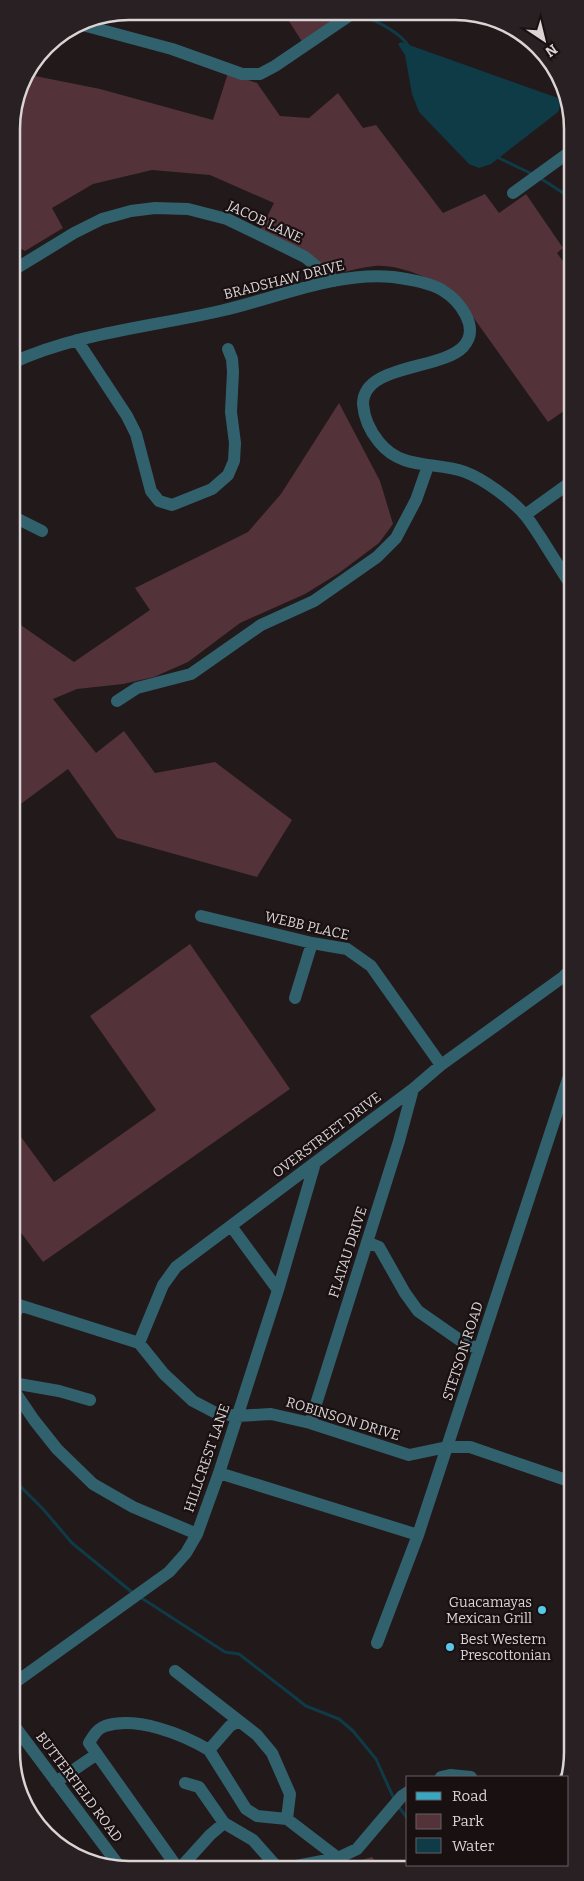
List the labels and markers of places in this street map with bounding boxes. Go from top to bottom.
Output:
place label: Guacamayas Mexican Grill [446,1594,532,1627]
marker: Guacamayas Mexican Grill [536,1604,548,1616]
place label: Best Western Prescottonian [460,1631,551,1664]
marker: Best Western Prescottonian [444,1641,456,1653]

